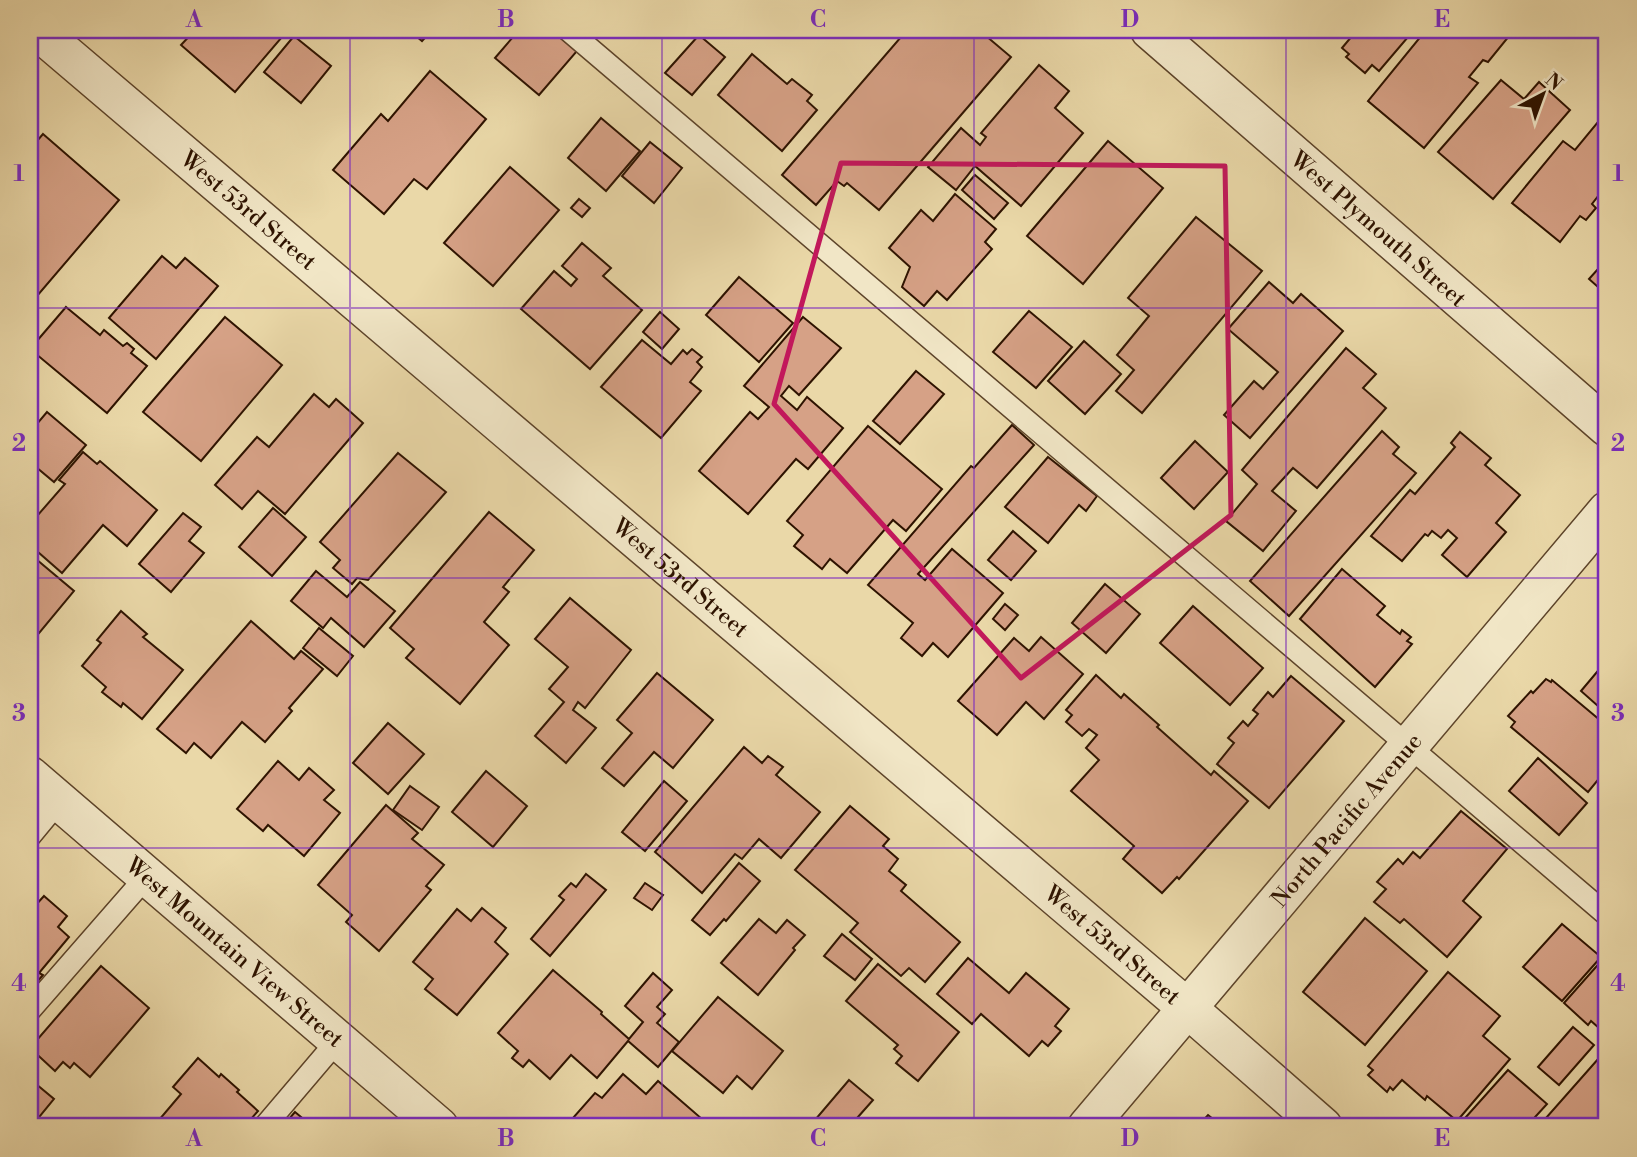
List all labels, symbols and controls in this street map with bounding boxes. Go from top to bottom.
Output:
text: A [185,6,203,34]
text: B [497,6,515,34]
text: C [810,6,826,34]
text: D [1121,6,1139,34]
text: E [1434,6,1450,34]
north arrow [1508,60,1578,130]
text: N [1540,68,1567,96]
street label: West 53rd Street [174,145,322,276]
street label: West Plymouth Street [1284,145,1472,313]
text: 1 [13,160,25,188]
text: 1 [1612,160,1624,188]
text: 2 [12,430,26,458]
text: 2 [1611,430,1625,458]
street label: West 53rd Street [606,512,754,644]
text: 3 [12,700,26,728]
text: 3 [1611,700,1625,728]
street label: North Pacific Avenue [1266,728,1428,913]
street label: West Mountain View Street [119,851,349,1054]
street label: West 53rd Street [1038,879,1186,1011]
text: 4 [11,970,27,998]
text: 4 [1610,970,1626,998]
text: A [185,1125,203,1153]
text: B [497,1125,515,1153]
text: C [810,1125,826,1153]
text: D [1121,1125,1139,1153]
text: E [1434,1125,1450,1153]

